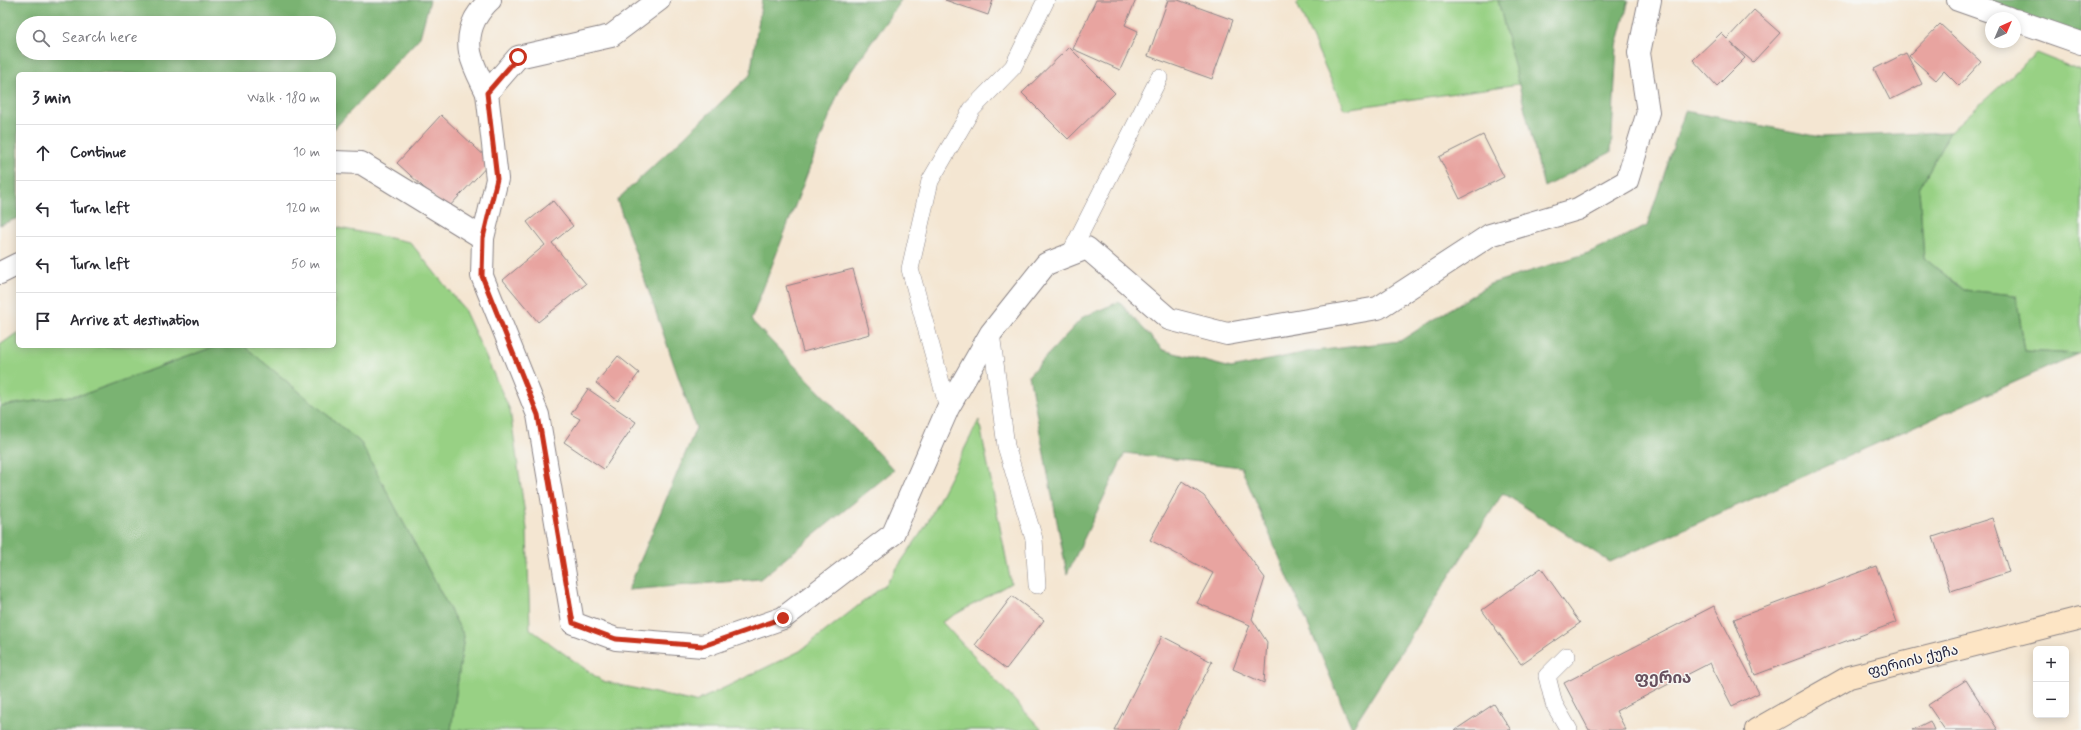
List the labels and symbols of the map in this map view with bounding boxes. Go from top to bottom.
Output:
north arrow [1985,12,2021,48]
route start [509,48,527,66]
route end [774,609,792,627]
street label: ფერიის ქუჩა [1866,641,1960,681]
district label: ფერია [1635,668,1691,689]

